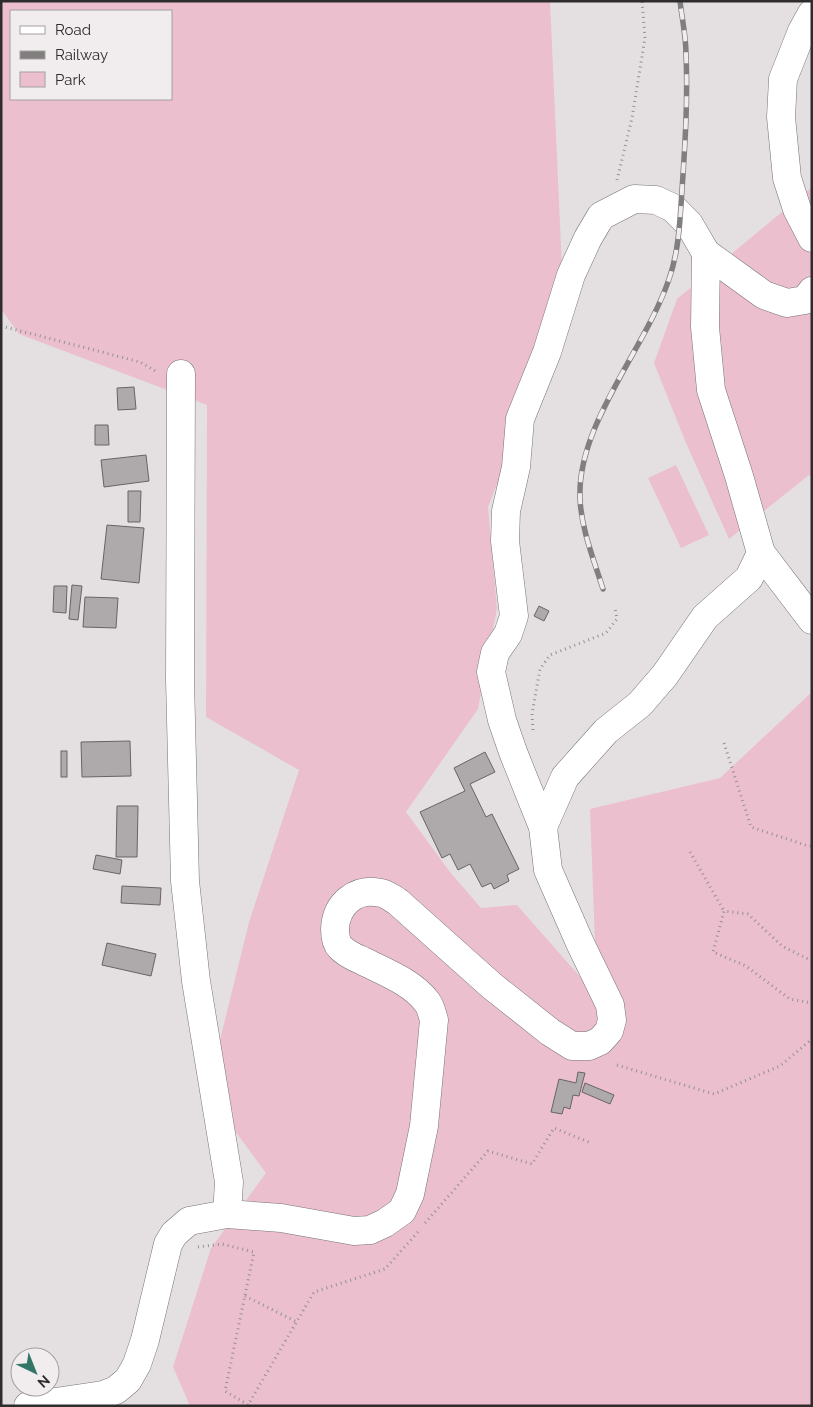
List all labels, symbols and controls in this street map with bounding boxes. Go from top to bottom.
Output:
legend [10,10,172,100]
text: Road [55,21,91,39]
text: Railway [55,46,108,64]
text: Park [55,71,86,89]
north arrow [10,1347,60,1397]
text: N [35,1372,53,1391]

